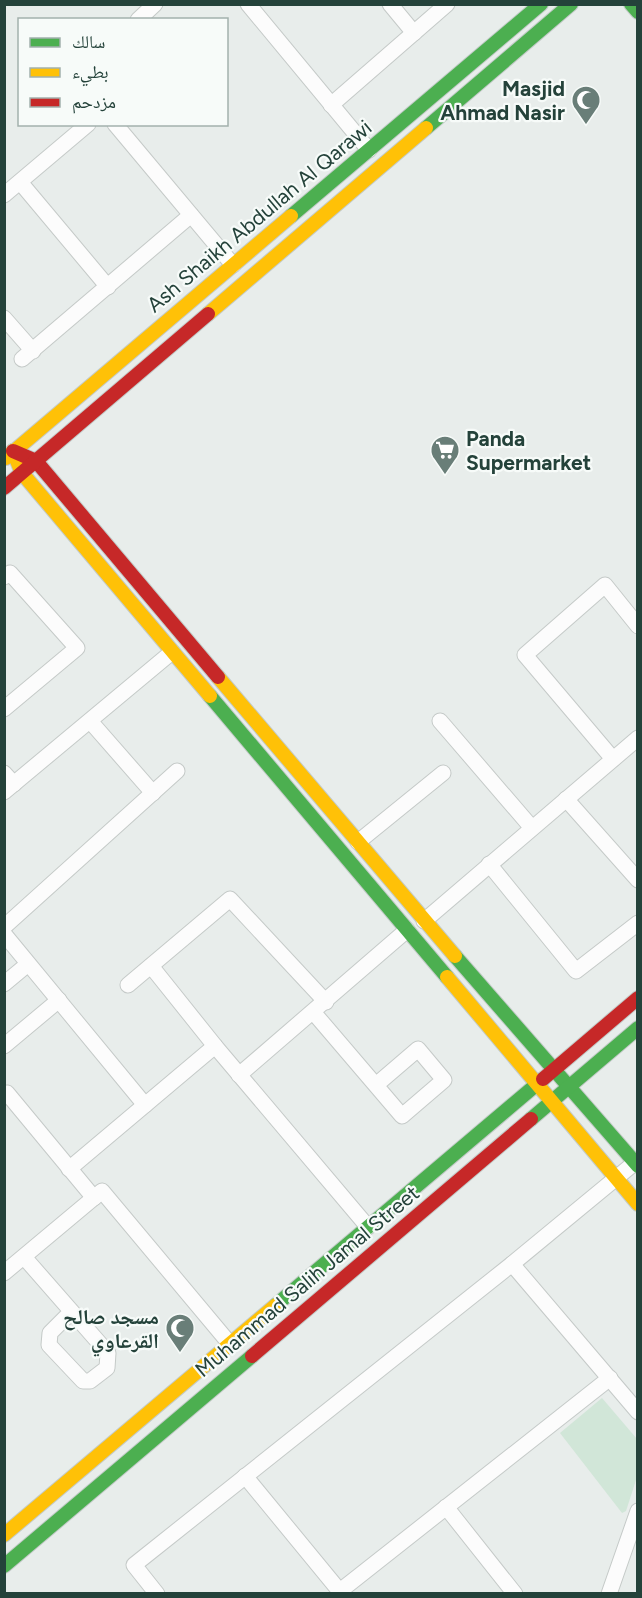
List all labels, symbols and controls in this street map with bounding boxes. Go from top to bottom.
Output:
legend [18,18,228,126]
text: سالك [72,31,105,53]
text: بطيء [72,61,109,87]
place label: Masjid Ahmad Nasir [440,76,565,125]
mosque icon: Masjid Ahmad Nasir [570,84,602,126]
text: مزدحم [72,91,116,114]
street label: Ash Shaikh Abdullah Al Qarawi [142,115,376,317]
place label: Panda Supermarket [466,426,591,475]
supermarket icon: Panda Supermarket [429,434,461,476]
street label: Muhammad Salih Jamal Street [190,1180,424,1382]
place label: مسجد صالح القرعاوي [63,1304,159,1357]
mosque icon: مسجد صالح القرعاوي [164,1312,196,1354]

